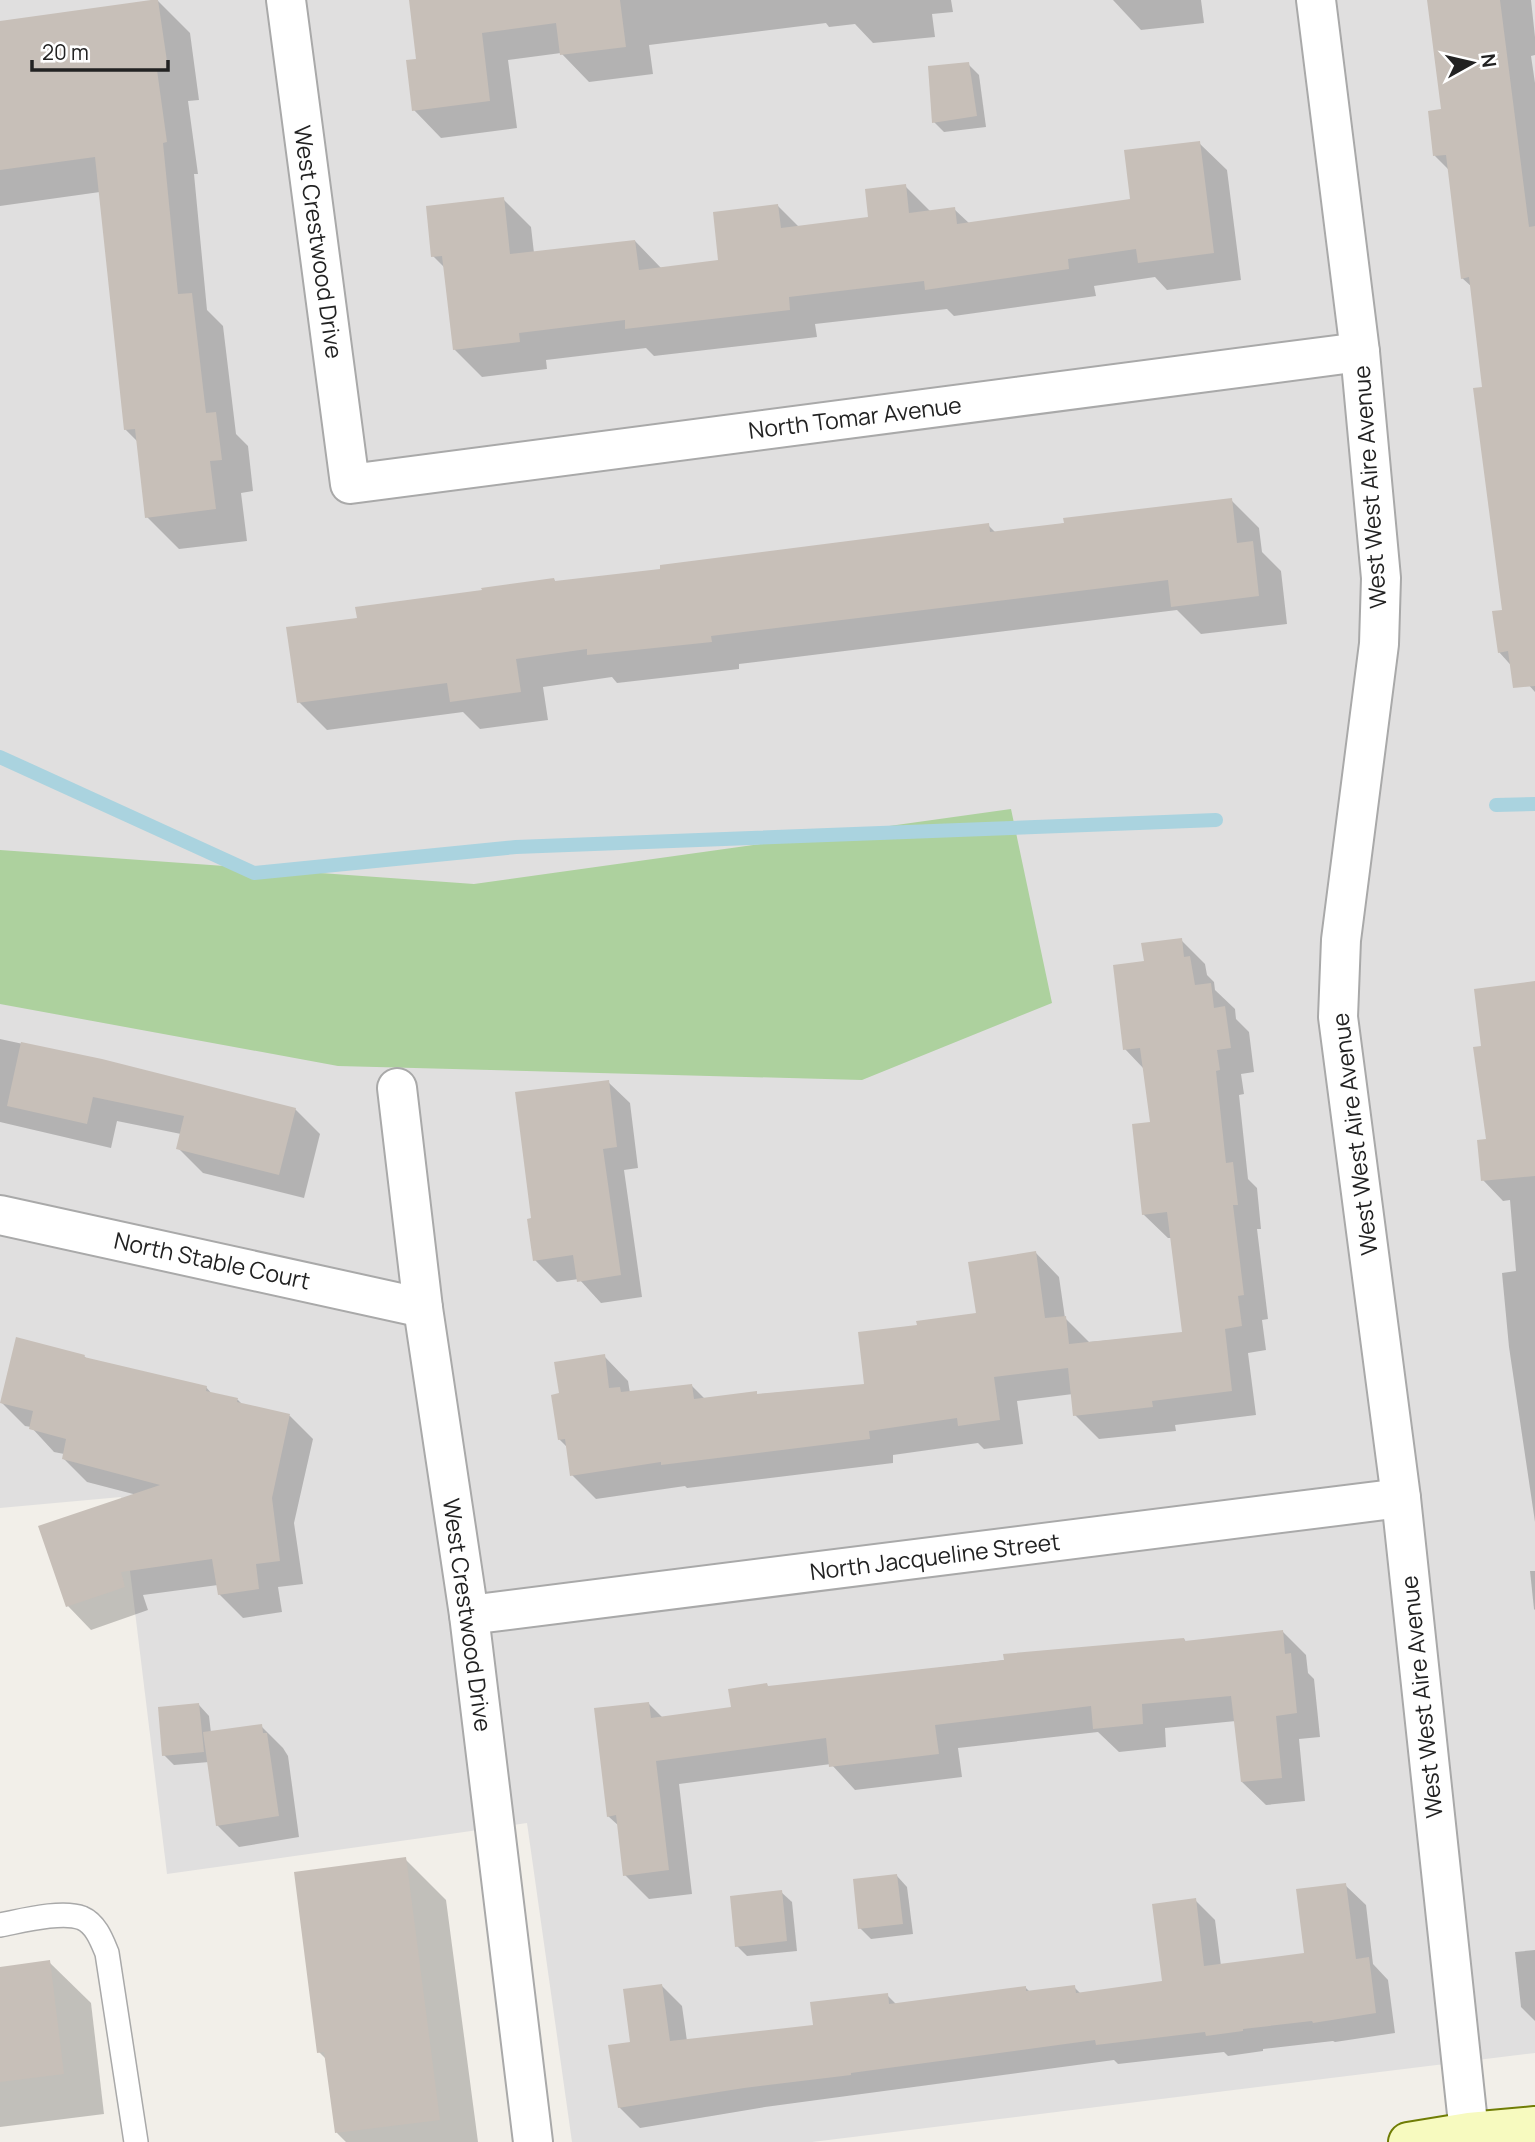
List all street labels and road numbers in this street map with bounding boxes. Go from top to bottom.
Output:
street label: West Crestwood Drive [287,123,351,361]
street label: West West Aire Avenue [1345,364,1393,610]
street label: North Tomar Avenue [746,388,963,446]
street label: West West Aire Avenue [1323,1011,1385,1257]
street label: North Stable Court [111,1224,313,1296]
street label: West Crestwood Drive [436,1496,500,1734]
street label: North Jacqueline Street [808,1525,1062,1587]
street label: West West Aire Avenue [1392,1574,1450,1820]

